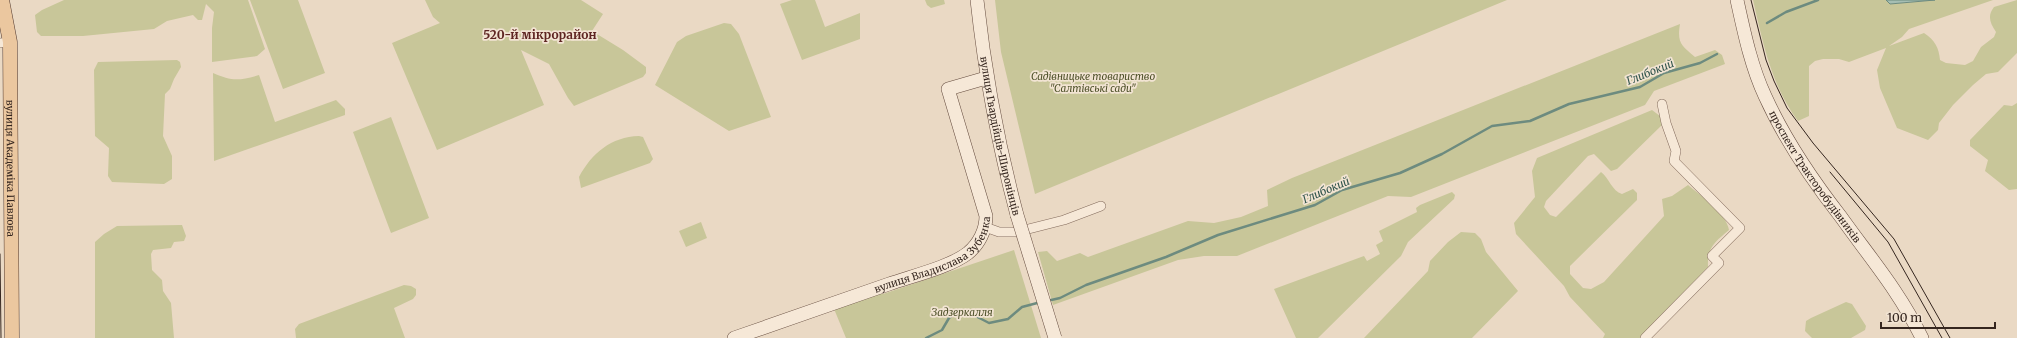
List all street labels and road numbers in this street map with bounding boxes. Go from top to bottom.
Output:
street label: вулиця Гвардійців-Широнінців [977,56,1023,217]
street label: вулиця Академіка Павлова [3,100,17,238]
street label: проспект Тракторобудівників [1766,108,1864,245]
street label: вулиця Владислава Зубенка [873,215,993,296]

